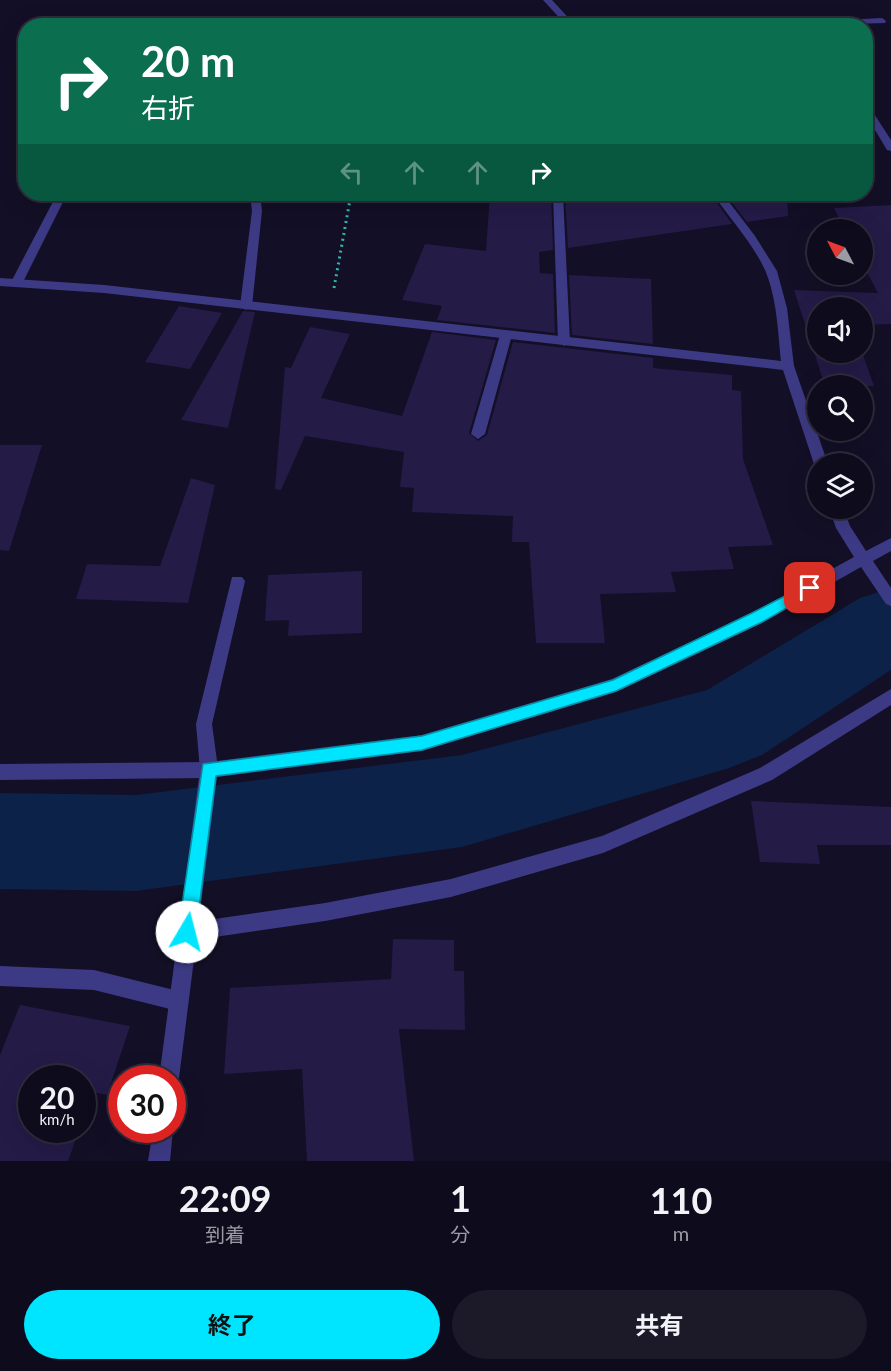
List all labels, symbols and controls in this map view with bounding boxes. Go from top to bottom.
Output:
text: 20 m [141,36,235,86]
icon: right [42,42,120,120]
text: 右折 [141,91,195,124]
icon: left [335,156,368,189]
icon: ahead [398,156,431,189]
icon: ahead [461,156,494,189]
icon: right [524,156,557,189]
north arrow [807,219,873,285]
map controls [807,219,873,519]
button: sound [807,297,873,363]
button: search [807,375,873,441]
button: layers [807,453,873,519]
pin [784,562,835,613]
icon: arrive [793,571,826,604]
position arrow [155,900,219,964]
speed limit sign: 30 [108,1065,186,1143]
text: 20 [40,1079,74,1115]
text: km/h [39,1110,75,1128]
text: 22:09 [179,1176,271,1220]
text: 1 [450,1176,471,1220]
text: 110 [650,1178,712,1222]
text: m [673,1221,689,1245]
text: 到着 [205,1222,245,1246]
text: 分 [451,1222,471,1246]
button: 終了 [24,1290,440,1359]
button: 共有 [452,1290,867,1359]

